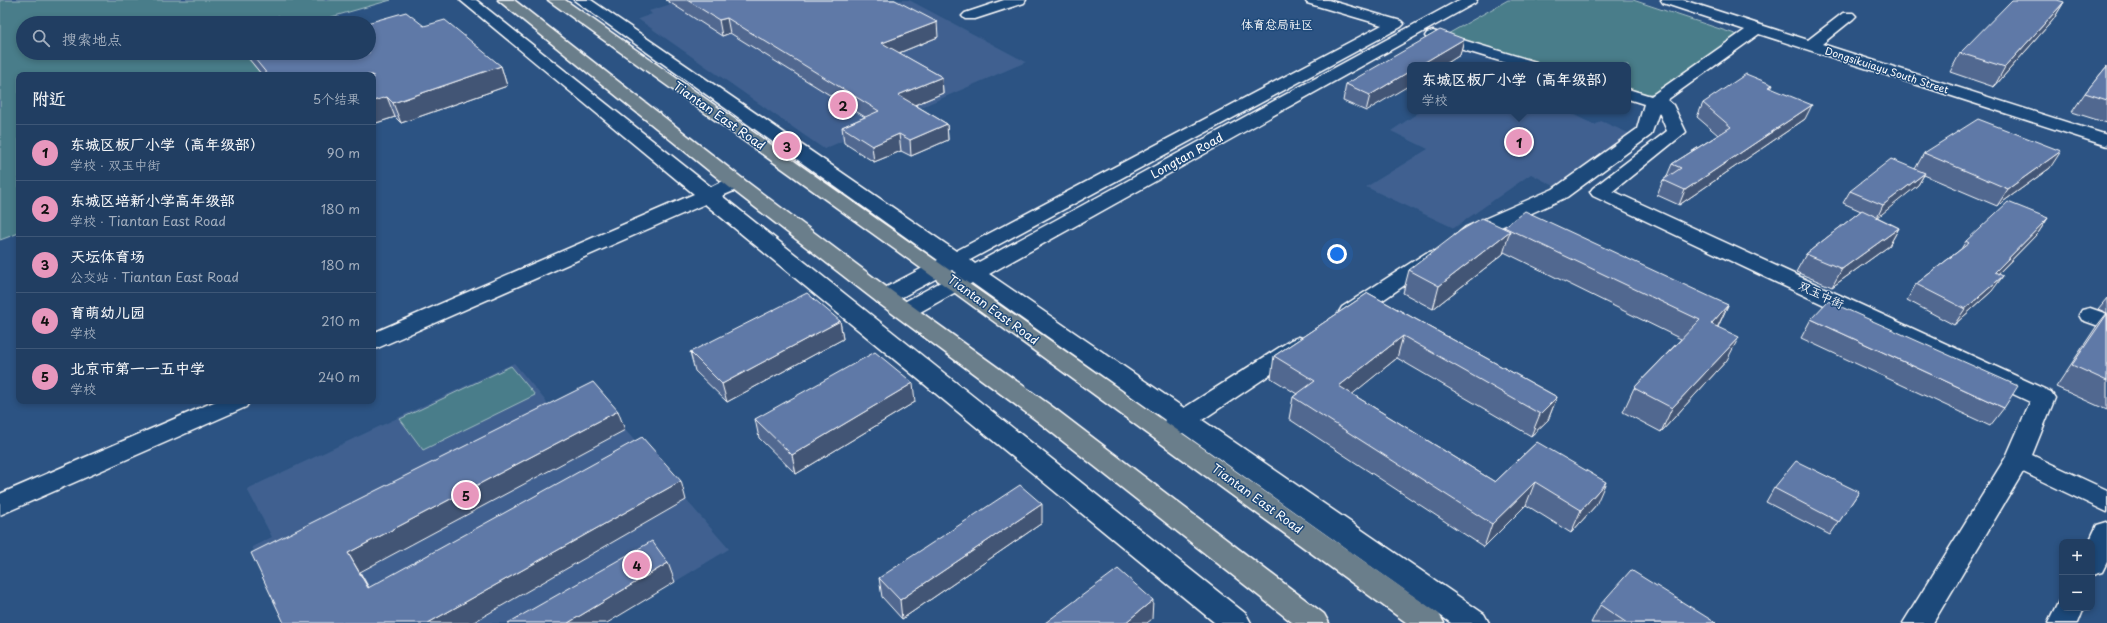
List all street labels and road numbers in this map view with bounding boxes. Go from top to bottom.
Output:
street label: Dongsikuiayu South Street [1823,42,1951,97]
street label: Tiantan East Road [670,77,769,154]
street label: Longtan Road [1147,128,1226,182]
street label: Tiantan East Road [944,270,1043,348]
street label: 双玉中街 [1796,276,1847,312]
street label: Tiantan East Road [1208,459,1307,537]

